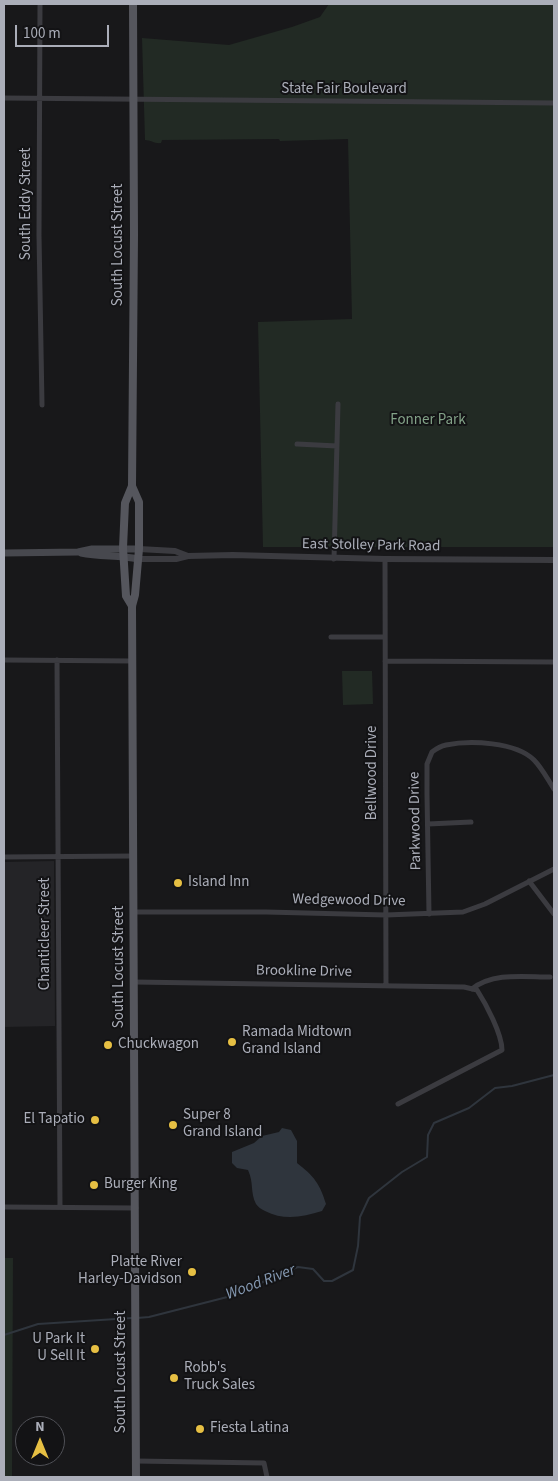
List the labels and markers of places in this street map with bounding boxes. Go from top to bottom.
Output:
place label: Island Inn [188,874,249,892]
marker: Island Inn [172,877,184,889]
place label: Ramada Midtown Grand Island [242,1024,352,1059]
place label: Chuckwagon [118,1036,199,1054]
marker: Ramada Midtown Grand Island [226,1036,238,1048]
marker: Chuckwagon [102,1039,114,1051]
place label: Super 8 Grand Island [183,1107,262,1142]
place label: El Tapatio [23,1111,85,1129]
marker: El Tapatio [89,1114,101,1126]
marker: Super 8 Grand Island [167,1119,179,1131]
place label: Burger King [104,1176,177,1194]
marker: Burger King [88,1179,100,1191]
place label: Platte River Harley-Davidson [78,1254,182,1289]
marker: Platte River Harley-Davidson [186,1266,198,1278]
place label: U Park It U Sell It [32,1331,85,1366]
marker: U Park It U Sell It [89,1343,101,1355]
place label: Robb's Truck Sales [184,1360,255,1395]
marker: Robb's Truck Sales [168,1372,180,1384]
place label: Fiesta Latina [210,1420,289,1438]
marker: Fiesta Latina [194,1423,206,1435]

